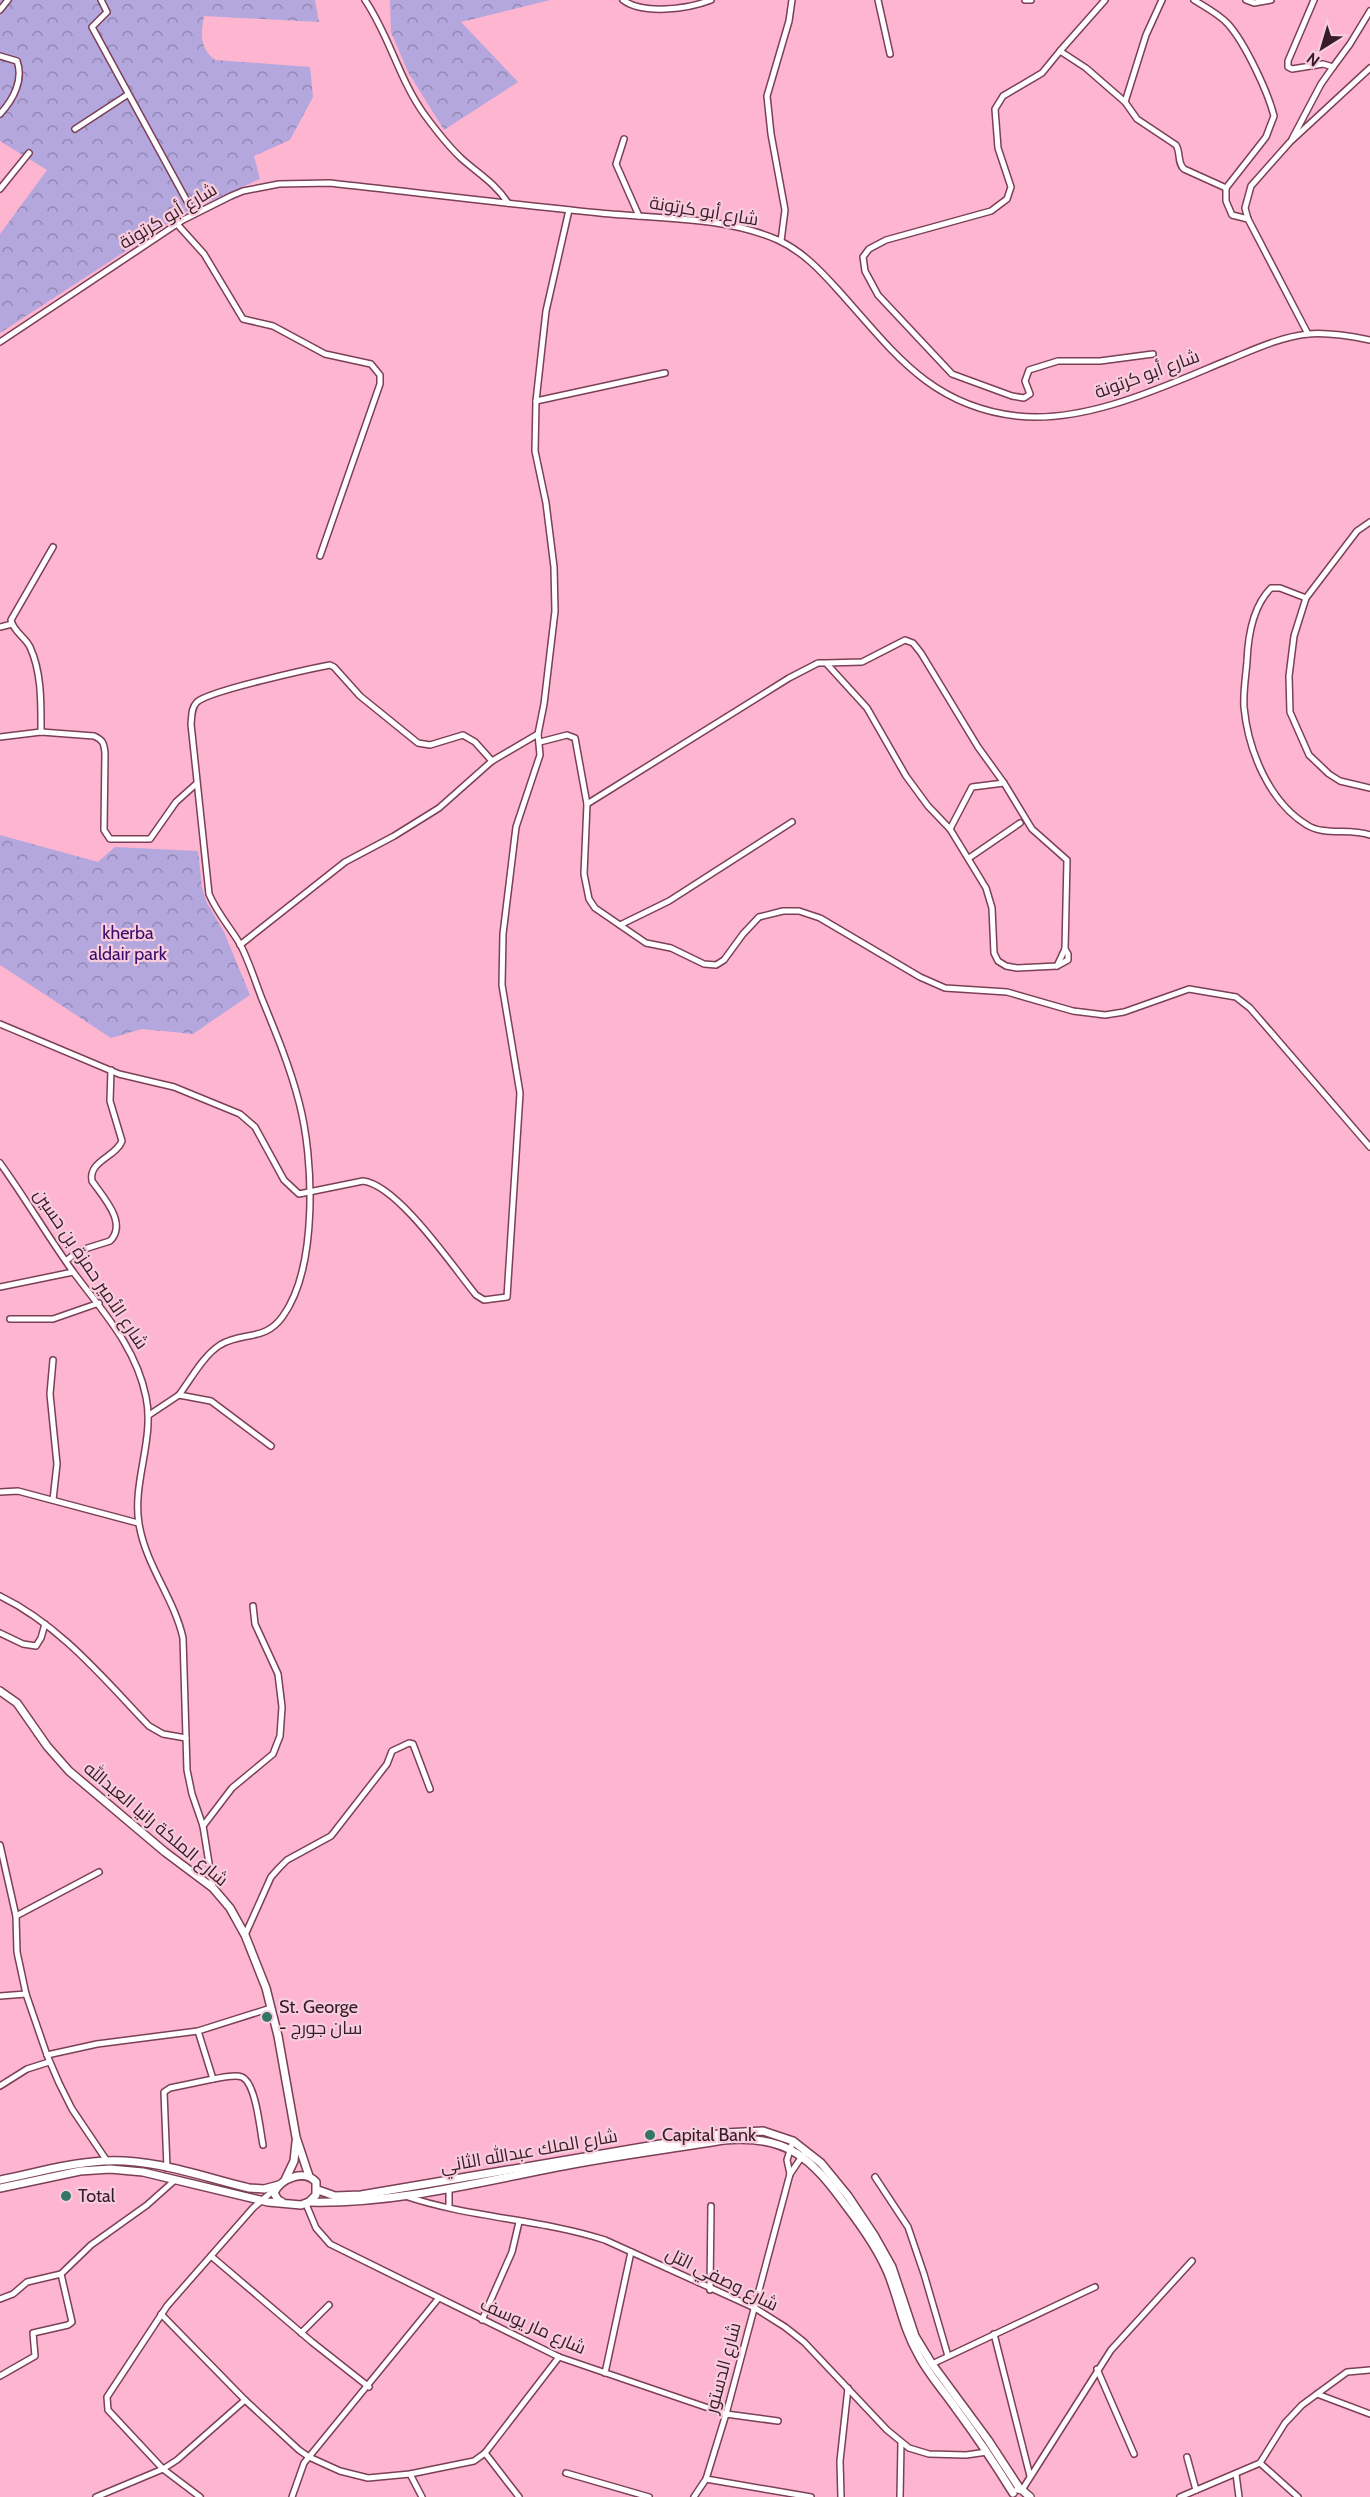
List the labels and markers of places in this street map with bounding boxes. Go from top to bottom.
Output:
place label: St. George - سان جورج [279,1996,363,2040]
marker: St. George - سان جورج [260,2010,274,2024]
place label: Capital Bank [662,2124,757,2146]
marker: Capital Bank [643,2128,657,2142]
place label: Total [78,2185,116,2207]
marker: Total [59,2189,73,2203]

